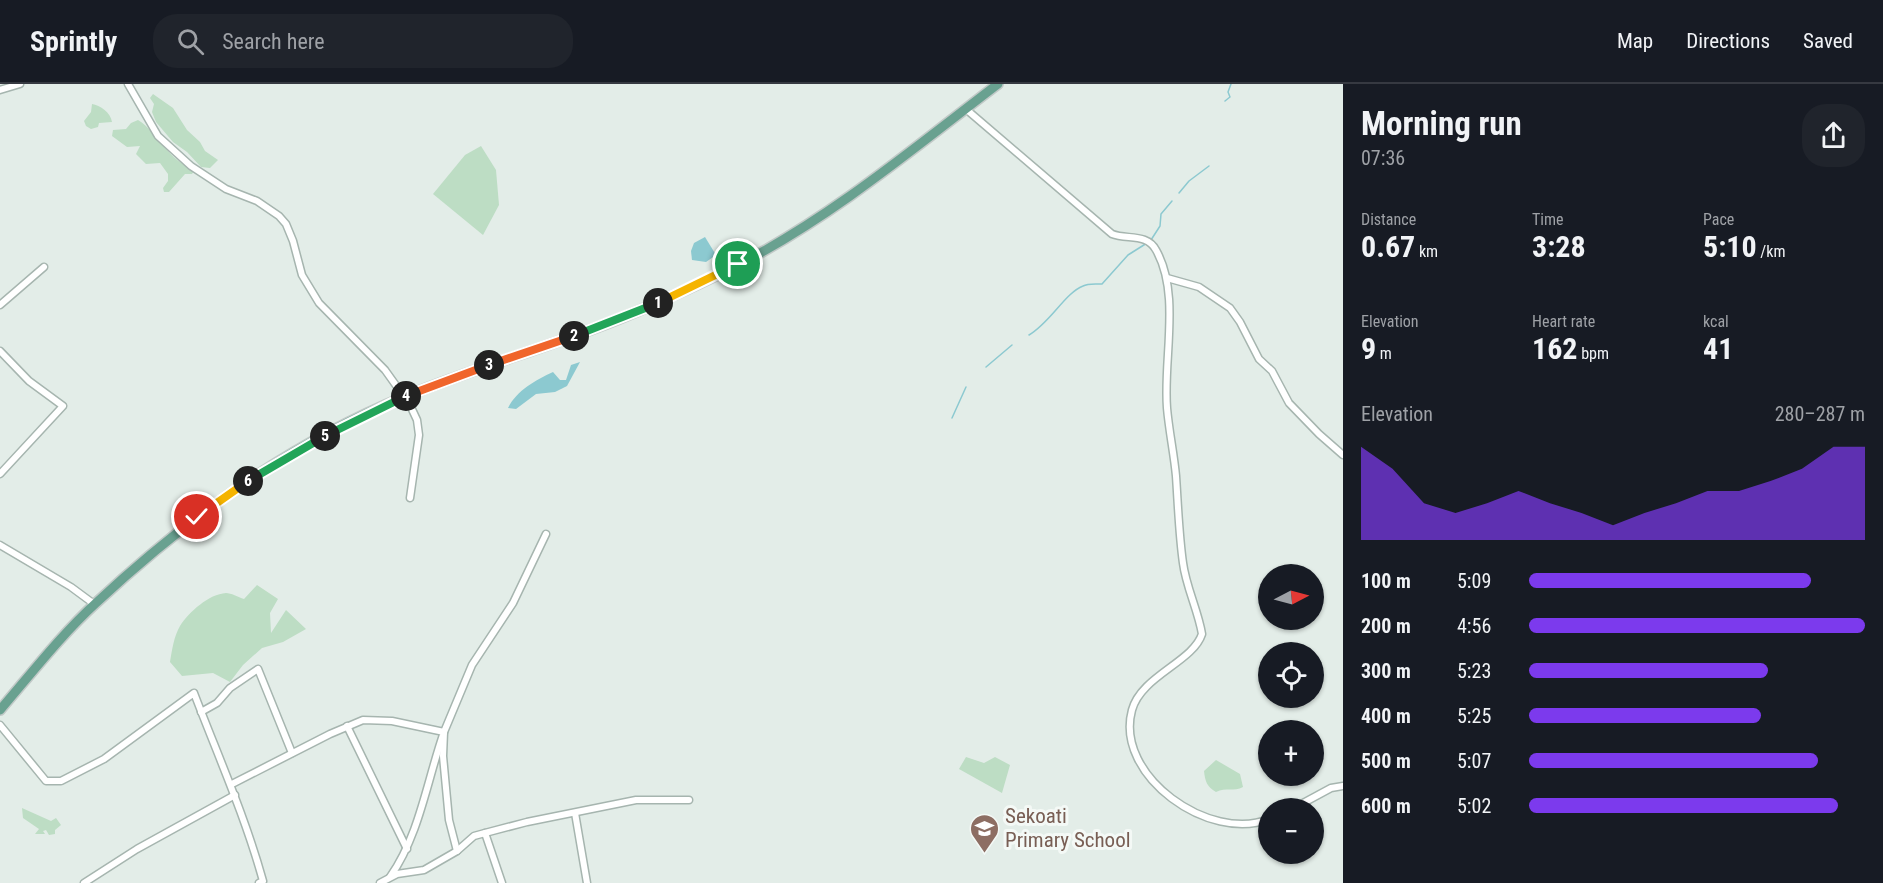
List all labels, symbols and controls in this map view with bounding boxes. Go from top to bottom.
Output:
search box [153,14,573,68]
text: Sprintly [30,25,117,58]
icon: search [174,25,207,58]
text: Search here [222,29,325,54]
text: Map [1617,29,1653,53]
text: Directions [1686,29,1770,53]
text: Saved [1803,29,1853,53]
text: Morning run [1361,104,1522,143]
button: share [1802,104,1865,167]
text: 07:36 [1361,146,1405,170]
text: Distance [1361,210,1416,229]
text: Time [1532,210,1564,229]
text: Pace [1703,210,1734,229]
text: 0.67 [1361,229,1415,264]
text: 3:28 [1532,229,1586,264]
text: 5:10 [1703,229,1757,264]
pin [712,238,763,289]
text: km [1415,242,1438,261]
text: /km [1757,242,1786,261]
icon: arrive [721,247,754,280]
pin: 1 [643,288,673,318]
text: 1 [654,293,662,312]
text: Elevation [1361,312,1419,331]
text: Heart rate [1532,312,1595,331]
text: kcal [1703,312,1729,331]
pin: 2 [559,321,589,351]
text: 2 [570,326,578,345]
text: 9 [1361,331,1376,366]
text: 162 [1532,331,1577,366]
text: 41 [1703,331,1733,366]
text: m [1376,344,1392,363]
text: bpm [1577,344,1609,363]
pin: 3 [474,350,504,380]
text: 3 [485,355,493,374]
pin: 4 [391,381,421,411]
text: 4 [402,386,410,405]
text: Elevation [1361,402,1433,426]
text: 280–287 m [1775,402,1865,426]
pin: 5 [310,421,340,451]
text: 5 [321,426,329,445]
pin: 6 [233,466,263,496]
text: 6 [244,471,252,490]
pin [171,491,222,542]
icon: check [180,500,213,533]
north arrow [1258,564,1324,630]
map controls [1258,564,1324,864]
text: 100 m [1361,569,1411,593]
text: 5:09 [1457,569,1491,593]
text: 200 m [1361,614,1411,638]
text: 4:56 [1457,614,1491,638]
button: locate [1258,642,1324,708]
text: 300 m [1361,659,1411,683]
text: 5:23 [1457,659,1491,683]
text: 400 m [1361,704,1411,728]
text: 5:25 [1457,704,1491,728]
button: + [1258,720,1324,786]
text: 500 m [1361,749,1411,773]
text: 5:07 [1457,749,1491,773]
text: 600 m [1361,794,1411,818]
text: 5:02 [1457,794,1491,818]
button: − [1258,798,1324,864]
place label: Sekoati Primary School [1005,804,1131,852]
school or university icon: Sekoati Primary School [968,812,1000,854]

